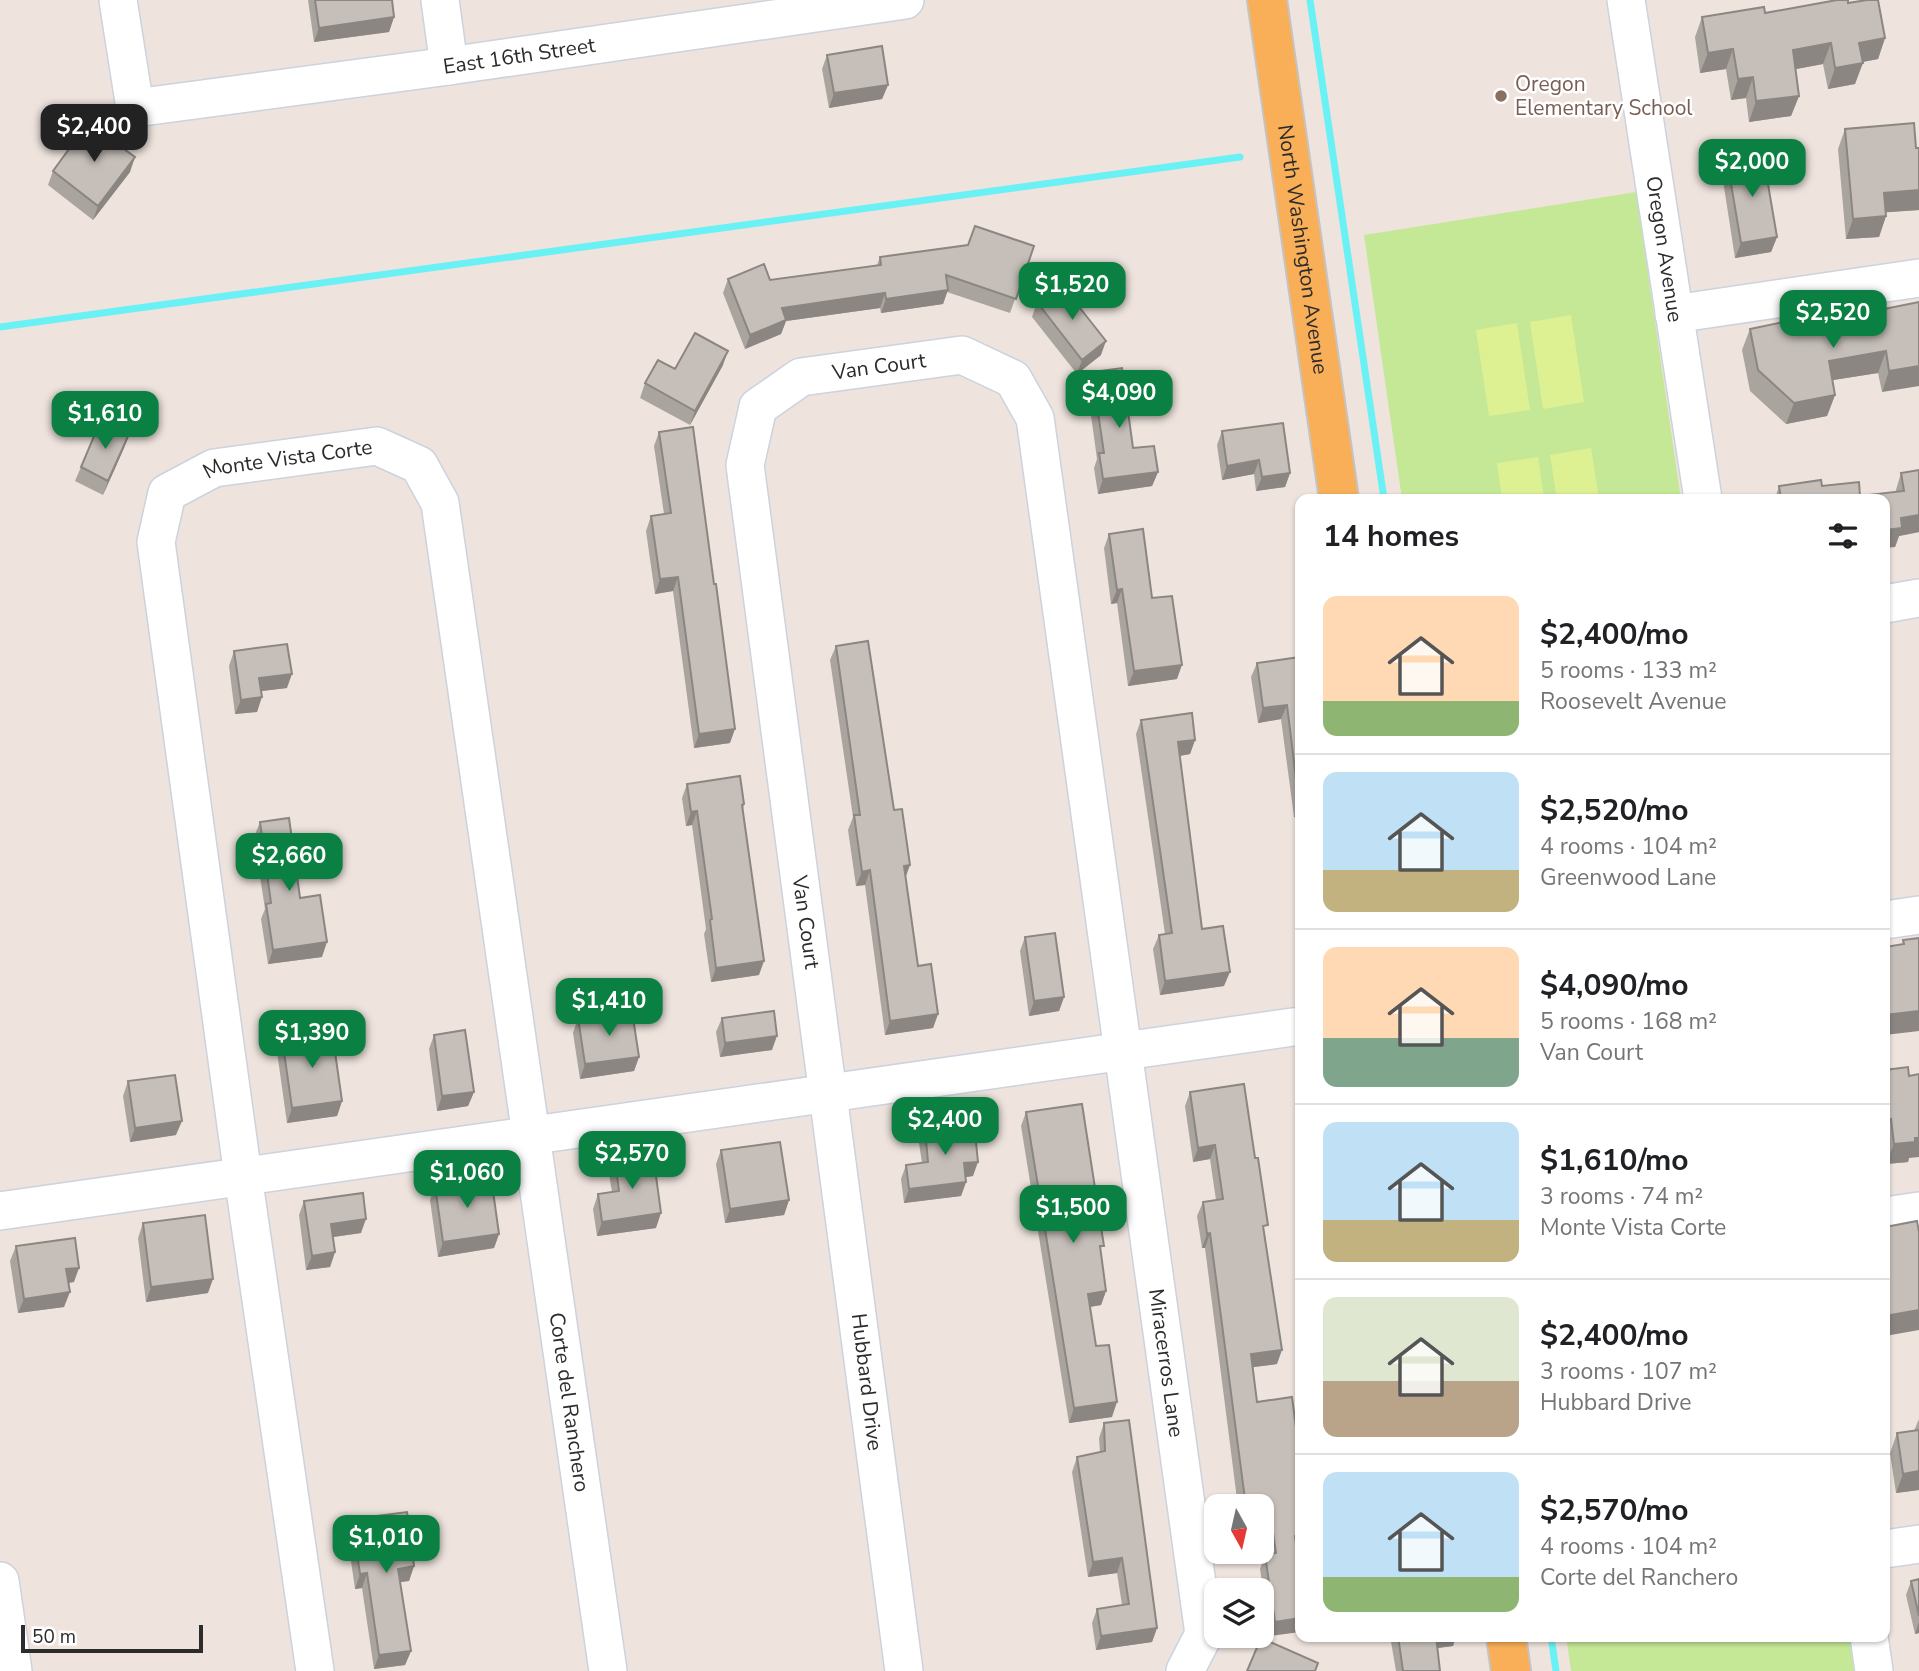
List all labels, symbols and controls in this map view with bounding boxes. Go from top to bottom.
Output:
street label: East 16th Street [441,31,598,81]
place label: Oregon Elementary School [1515,70,1693,122]
marker: Oregon Elementary School [1493,88,1509,104]
pin: $2,400 [37,104,151,164]
text: $2,400 [57,111,131,142]
street label: North Washington Avenue [1271,123,1335,376]
pin: $2,000 [1695,140,1809,199]
text: $2,000 [1715,146,1789,177]
street label: Oregon Avenue [1639,174,1690,324]
pin: $1,520 [1015,262,1129,322]
text: $1,520 [1035,269,1109,300]
pin: $2,520 [1776,290,1890,350]
text: $2,520 [1796,297,1870,328]
street label: Van Court [829,346,928,387]
pin: $4,090 [1062,370,1176,430]
text: $4,090 [1082,377,1156,408]
pin: $1,610 [48,392,162,451]
text: $1,610 [68,398,142,429]
street label: Monte Vista Corte [198,433,374,485]
text: 14 homes [1323,516,1459,557]
icon: filters [1824,517,1862,555]
text: $2,400/mo [1540,614,1689,655]
icon: home [1379,624,1463,708]
text: 5 rooms · 133 m² [1540,655,1717,686]
text: Roosevelt Avenue [1540,686,1727,717]
text: $2,520/mo [1540,790,1689,831]
icon: home [1379,800,1463,884]
text: 4 rooms · 104 m² [1540,831,1717,862]
pin: $2,660 [232,834,346,893]
text: $2,660 [252,840,326,871]
text: Greenwood Lane [1540,862,1716,893]
street label: Van Court [785,873,826,971]
text: $4,090/mo [1540,965,1689,1006]
icon: home [1379,975,1463,1059]
pin: $1,410 [552,978,666,1038]
text: $1,410 [572,985,646,1016]
text: 5 rooms · 168 m² [1540,1006,1717,1037]
pin: $1,390 [255,1010,369,1070]
text: $1,390 [275,1017,349,1048]
text: Van Court [1540,1037,1643,1068]
pin: $2,400 [888,1098,1002,1157]
text: $2,400 [908,1104,982,1135]
pin: $2,570 [575,1132,689,1191]
text: $2,570 [595,1138,669,1169]
text: $1,610/mo [1540,1140,1689,1181]
pin: $1,060 [410,1150,524,1210]
icon: home [1379,1150,1463,1234]
text: $1,060 [430,1157,504,1188]
text: 3 rooms · 74 m² [1540,1181,1703,1212]
pin: $1,500 [1016,1186,1130,1245]
text: $1,500 [1036,1192,1110,1223]
text: Monte Vista Corte [1540,1212,1726,1243]
street label: Miracerros Lane [1142,1287,1191,1439]
street label: Corte del Ranchero [543,1311,596,1494]
street label: Hubbard Drive [845,1312,889,1452]
text: $2,400/mo [1540,1315,1689,1356]
icon: home [1379,1325,1463,1409]
text: 3 rooms · 107 m² [1540,1356,1717,1387]
text: Hubbard Drive [1540,1387,1691,1418]
text: $2,570/mo [1540,1490,1689,1531]
north arrow [1204,1494,1274,1564]
map controls [1204,1494,1274,1648]
icon: home [1379,1500,1463,1584]
pin: $1,010 [329,1516,443,1575]
text: $1,010 [349,1522,423,1553]
text: 4 rooms · 104 m² [1540,1531,1717,1562]
text: Corte del Ranchero [1540,1562,1738,1593]
button: layers [1204,1578,1274,1648]
scale bar [21,1622,203,1654]
text: 50 m [32,1624,76,1650]

